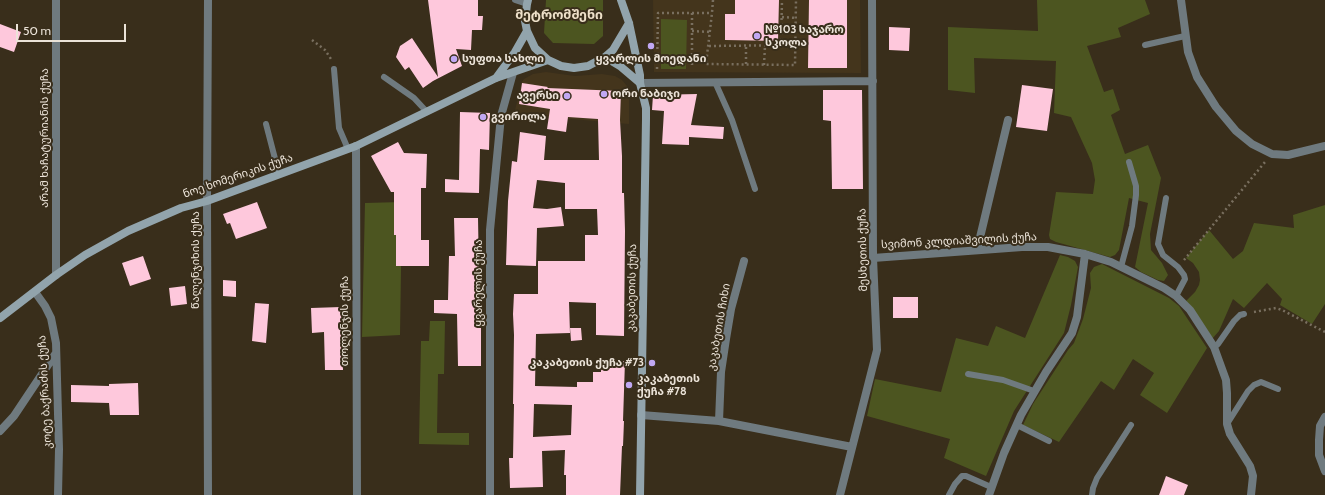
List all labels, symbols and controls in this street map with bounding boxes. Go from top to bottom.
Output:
district label: მეტრომშენი [515,7,603,23]
scale bar [18,16,128,42]
text: 50 m [23,23,51,38]
place label: №103 საჯარო სკოლა [765,23,844,49]
marker: №103 საჯარო სკოლა [752,31,762,41]
marker: ყვარლის მოედანი [646,41,656,51]
place label: სუფთა სახლი [462,52,544,66]
place label: ყვარლის მოედანი [596,52,706,66]
marker: სუფთა სახლი [449,54,459,64]
street label: არამ ხაჩატურიანის ქუჩა [38,68,52,208]
place label: ორი ნაბიჯი [612,87,680,101]
place label: ავერსი [516,89,559,103]
marker: ორი ნაბიჯი [599,89,609,99]
marker: ავერსი [562,91,572,101]
place label: გვირილა [491,110,546,124]
marker: გვირილა [478,112,488,122]
street label: ნოე ხომერიკის ქუჩა [181,151,295,201]
street label: მესხეთის ქუჩა [856,208,870,292]
street label: წალენჯიხის ქუჩა [189,211,203,309]
street label: სვიმონ კლდიაშვილის ქუჩა [881,230,1037,252]
street label: ყვარელის ქუჩა [472,239,486,327]
street label: კაკაბეთის ქუჩა [625,244,639,332]
street label: თოლენჯის ქუჩა [338,276,352,366]
street label: კაკაბეთის ჩიხი [705,282,733,372]
street label: კოტე ბაქრაძის ქუჩა [35,335,55,449]
place label: კაკაბეთის ქუჩა #73 [530,356,644,370]
marker: კაკაბეთის ქუჩა #73 [647,358,657,368]
place label: კაკაბეთის ქუჩა #78 [637,372,700,398]
marker: კაკაბეთის ქუჩა #78 [624,380,634,390]

